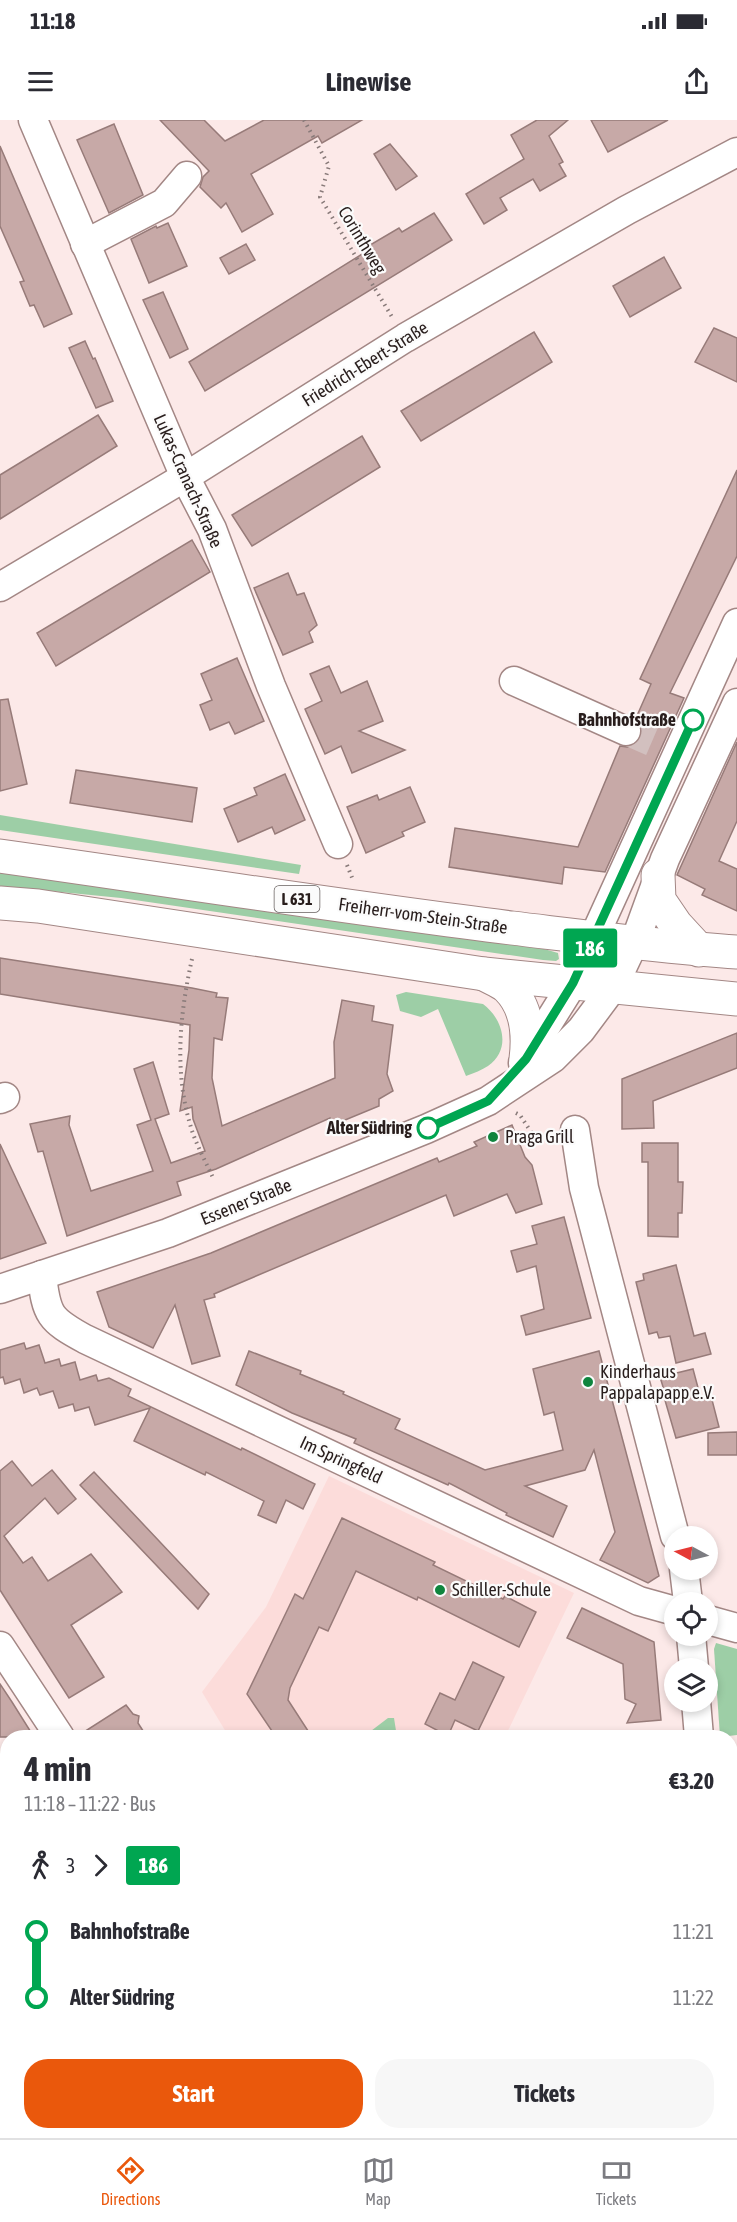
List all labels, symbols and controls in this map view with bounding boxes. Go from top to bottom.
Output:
text: 11:18 [30,8,75,34]
icon: menu [24,65,57,98]
icon: share [680,65,713,98]
text: Linewise [326,66,411,97]
street label: Corinthweg [334,202,391,278]
street label: Friedrich-Ebert-Straße [298,316,431,411]
street label: Lukas-Cranach-Straße [150,411,227,551]
place label: Bahnhofstraße [578,709,676,730]
marker: Bahnhofstraße [682,709,704,731]
road number: L 631 [274,886,320,912]
street label: Freiherr-vom-Stein-Straße [337,893,509,938]
line badge: 186 [556,928,624,968]
text: 186 [575,936,605,960]
place label: Alter Südring [326,1117,412,1138]
marker: Alter Südring [417,1117,439,1139]
place label: Praga Grill [505,1126,574,1147]
marker: Praga Grill [486,1130,500,1144]
street label: Essener Straße [197,1174,294,1229]
place label: Kinderhaus Pappalapapp e.V. [600,1361,715,1403]
marker: Kinderhaus Pappalapapp e.V. [581,1375,595,1389]
street label: Im Springfeld [297,1431,386,1488]
north arrow [664,1526,718,1580]
map controls [664,1526,718,1712]
place label: Schiller-Schule [452,1579,551,1600]
marker: Schiller-Schule [433,1583,447,1597]
button: locate [664,1592,718,1646]
button: layers [664,1658,718,1712]
text: 4 min [24,1750,91,1788]
text: €3.20 [669,1768,714,1794]
text: 11:18 – 11:22 · Bus [24,1792,156,1815]
icon: walk [24,1849,57,1882]
icon: forward [84,1849,117,1882]
text: 186 [138,1853,168,1877]
text: 3 [66,1854,75,1877]
text: Bahnhofstraße [70,1918,190,1944]
text: 11:21 [673,1920,714,1943]
text: Alter Südring [70,1984,174,2010]
text: 11:22 [673,1986,714,2009]
button: Start [24,2059,363,2128]
button: Tickets [375,2059,714,2128]
tab: Directions [101,2154,160,2208]
tab: Map [362,2154,395,2208]
tab: Tickets [596,2154,636,2208]

